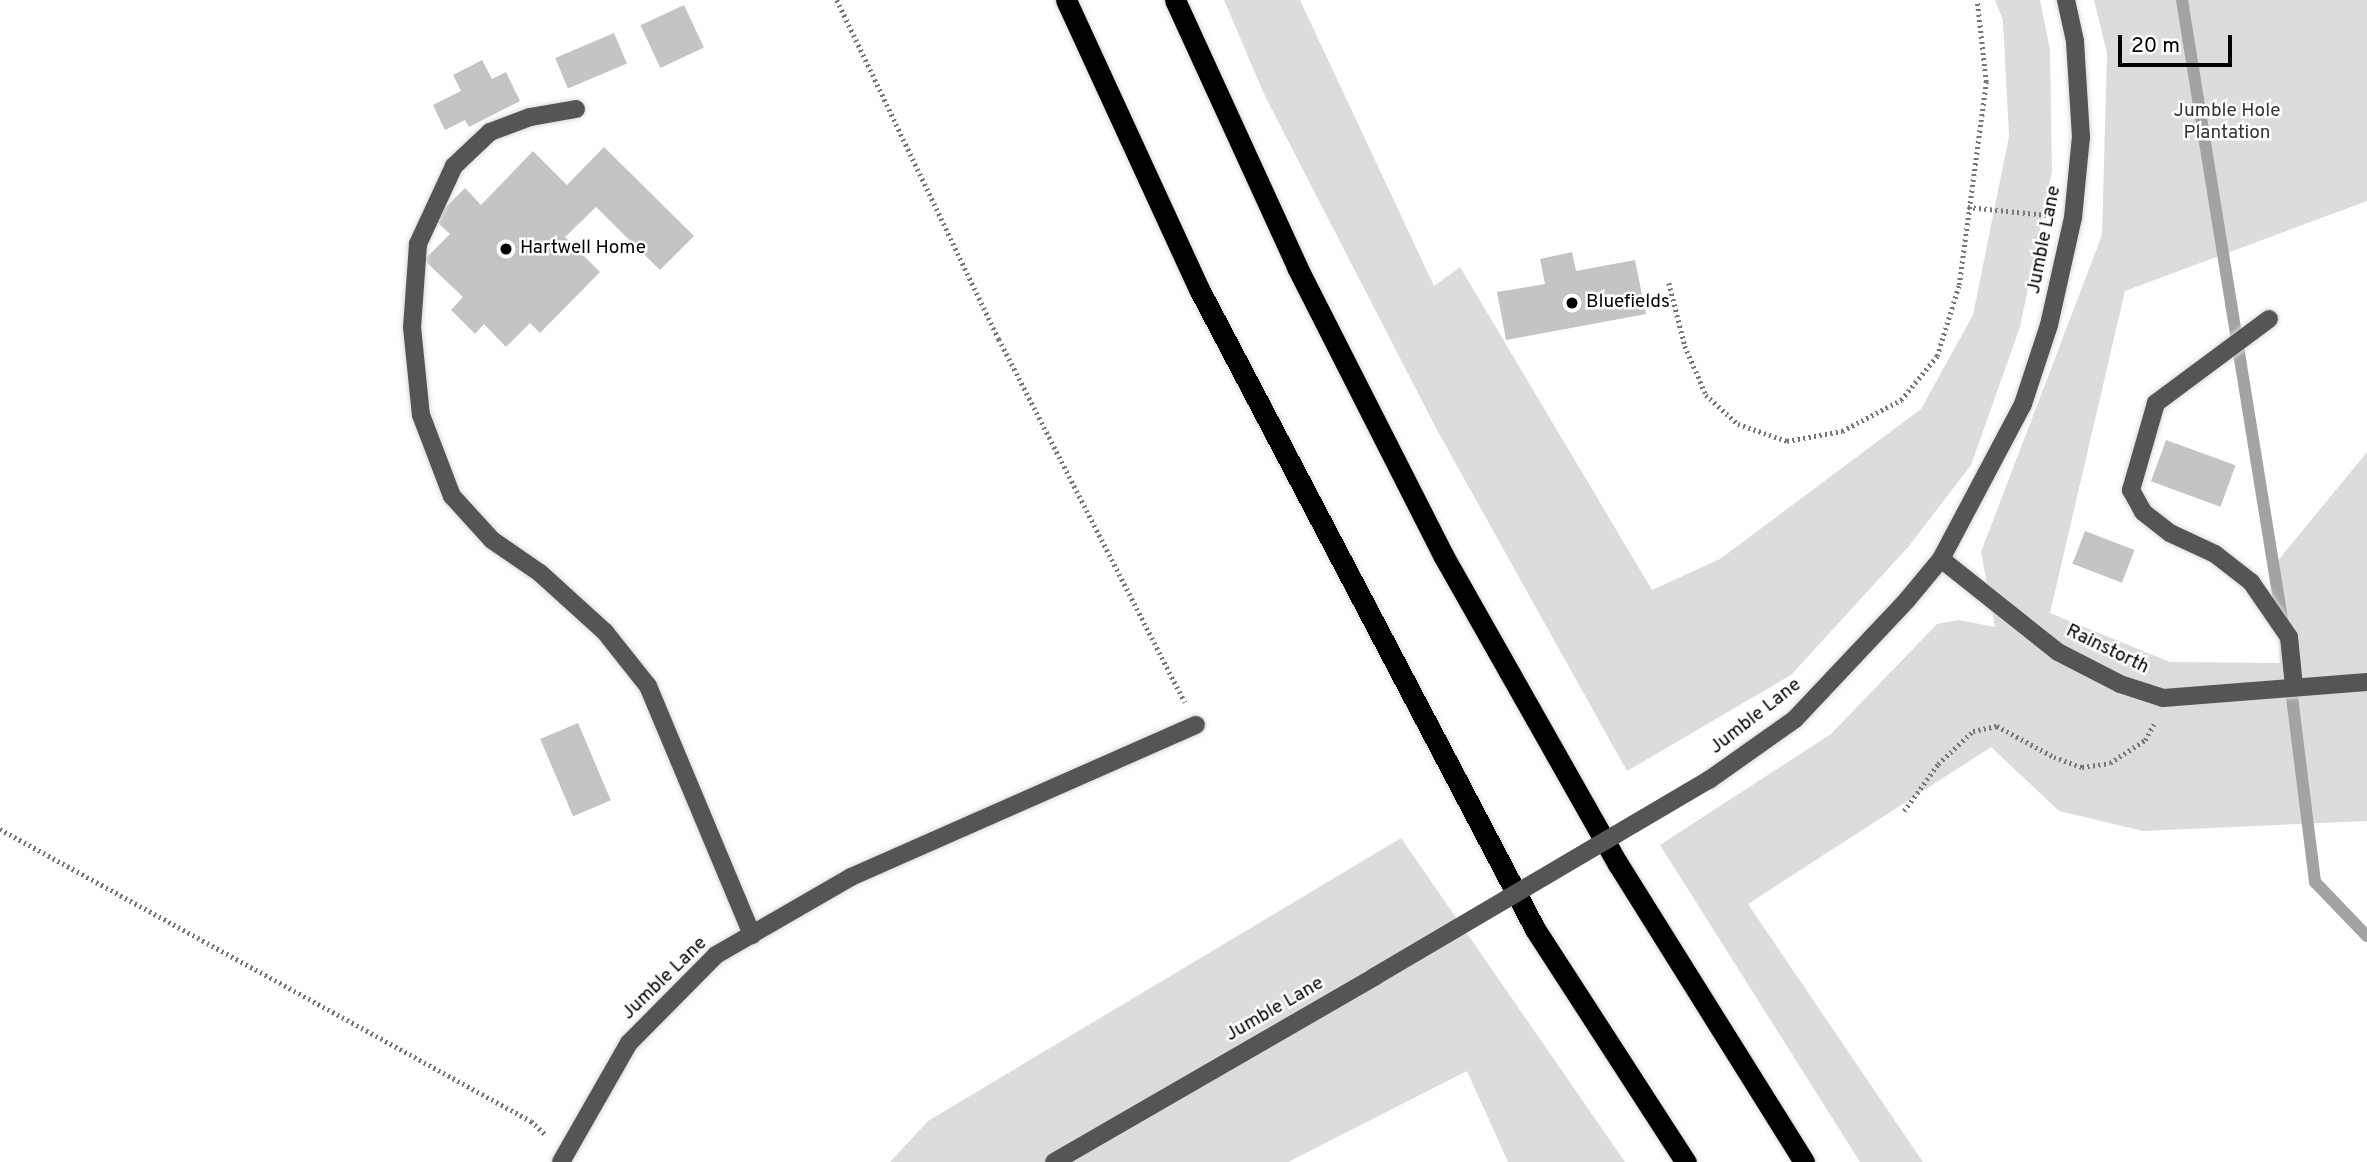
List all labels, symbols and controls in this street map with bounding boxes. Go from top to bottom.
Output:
scale bar [2122,21,2236,65]
text: 20 m [2131,33,2180,60]
park label: Jumble Hole Plantation [2174,101,2280,145]
street label: Jumble Lane [2023,184,2067,296]
place label: Hartwell Home [520,238,646,260]
marker: Hartwell Home [498,241,514,257]
place label: Bluefields [1586,292,1670,314]
marker: Bluefields [1564,295,1580,311]
street label: Rainstorth [2062,620,2152,680]
street label: Jumble Lane [1706,674,1806,760]
street label: Jumble Lane [618,933,712,1025]
street label: Jumble Lane [1222,973,1328,1047]

